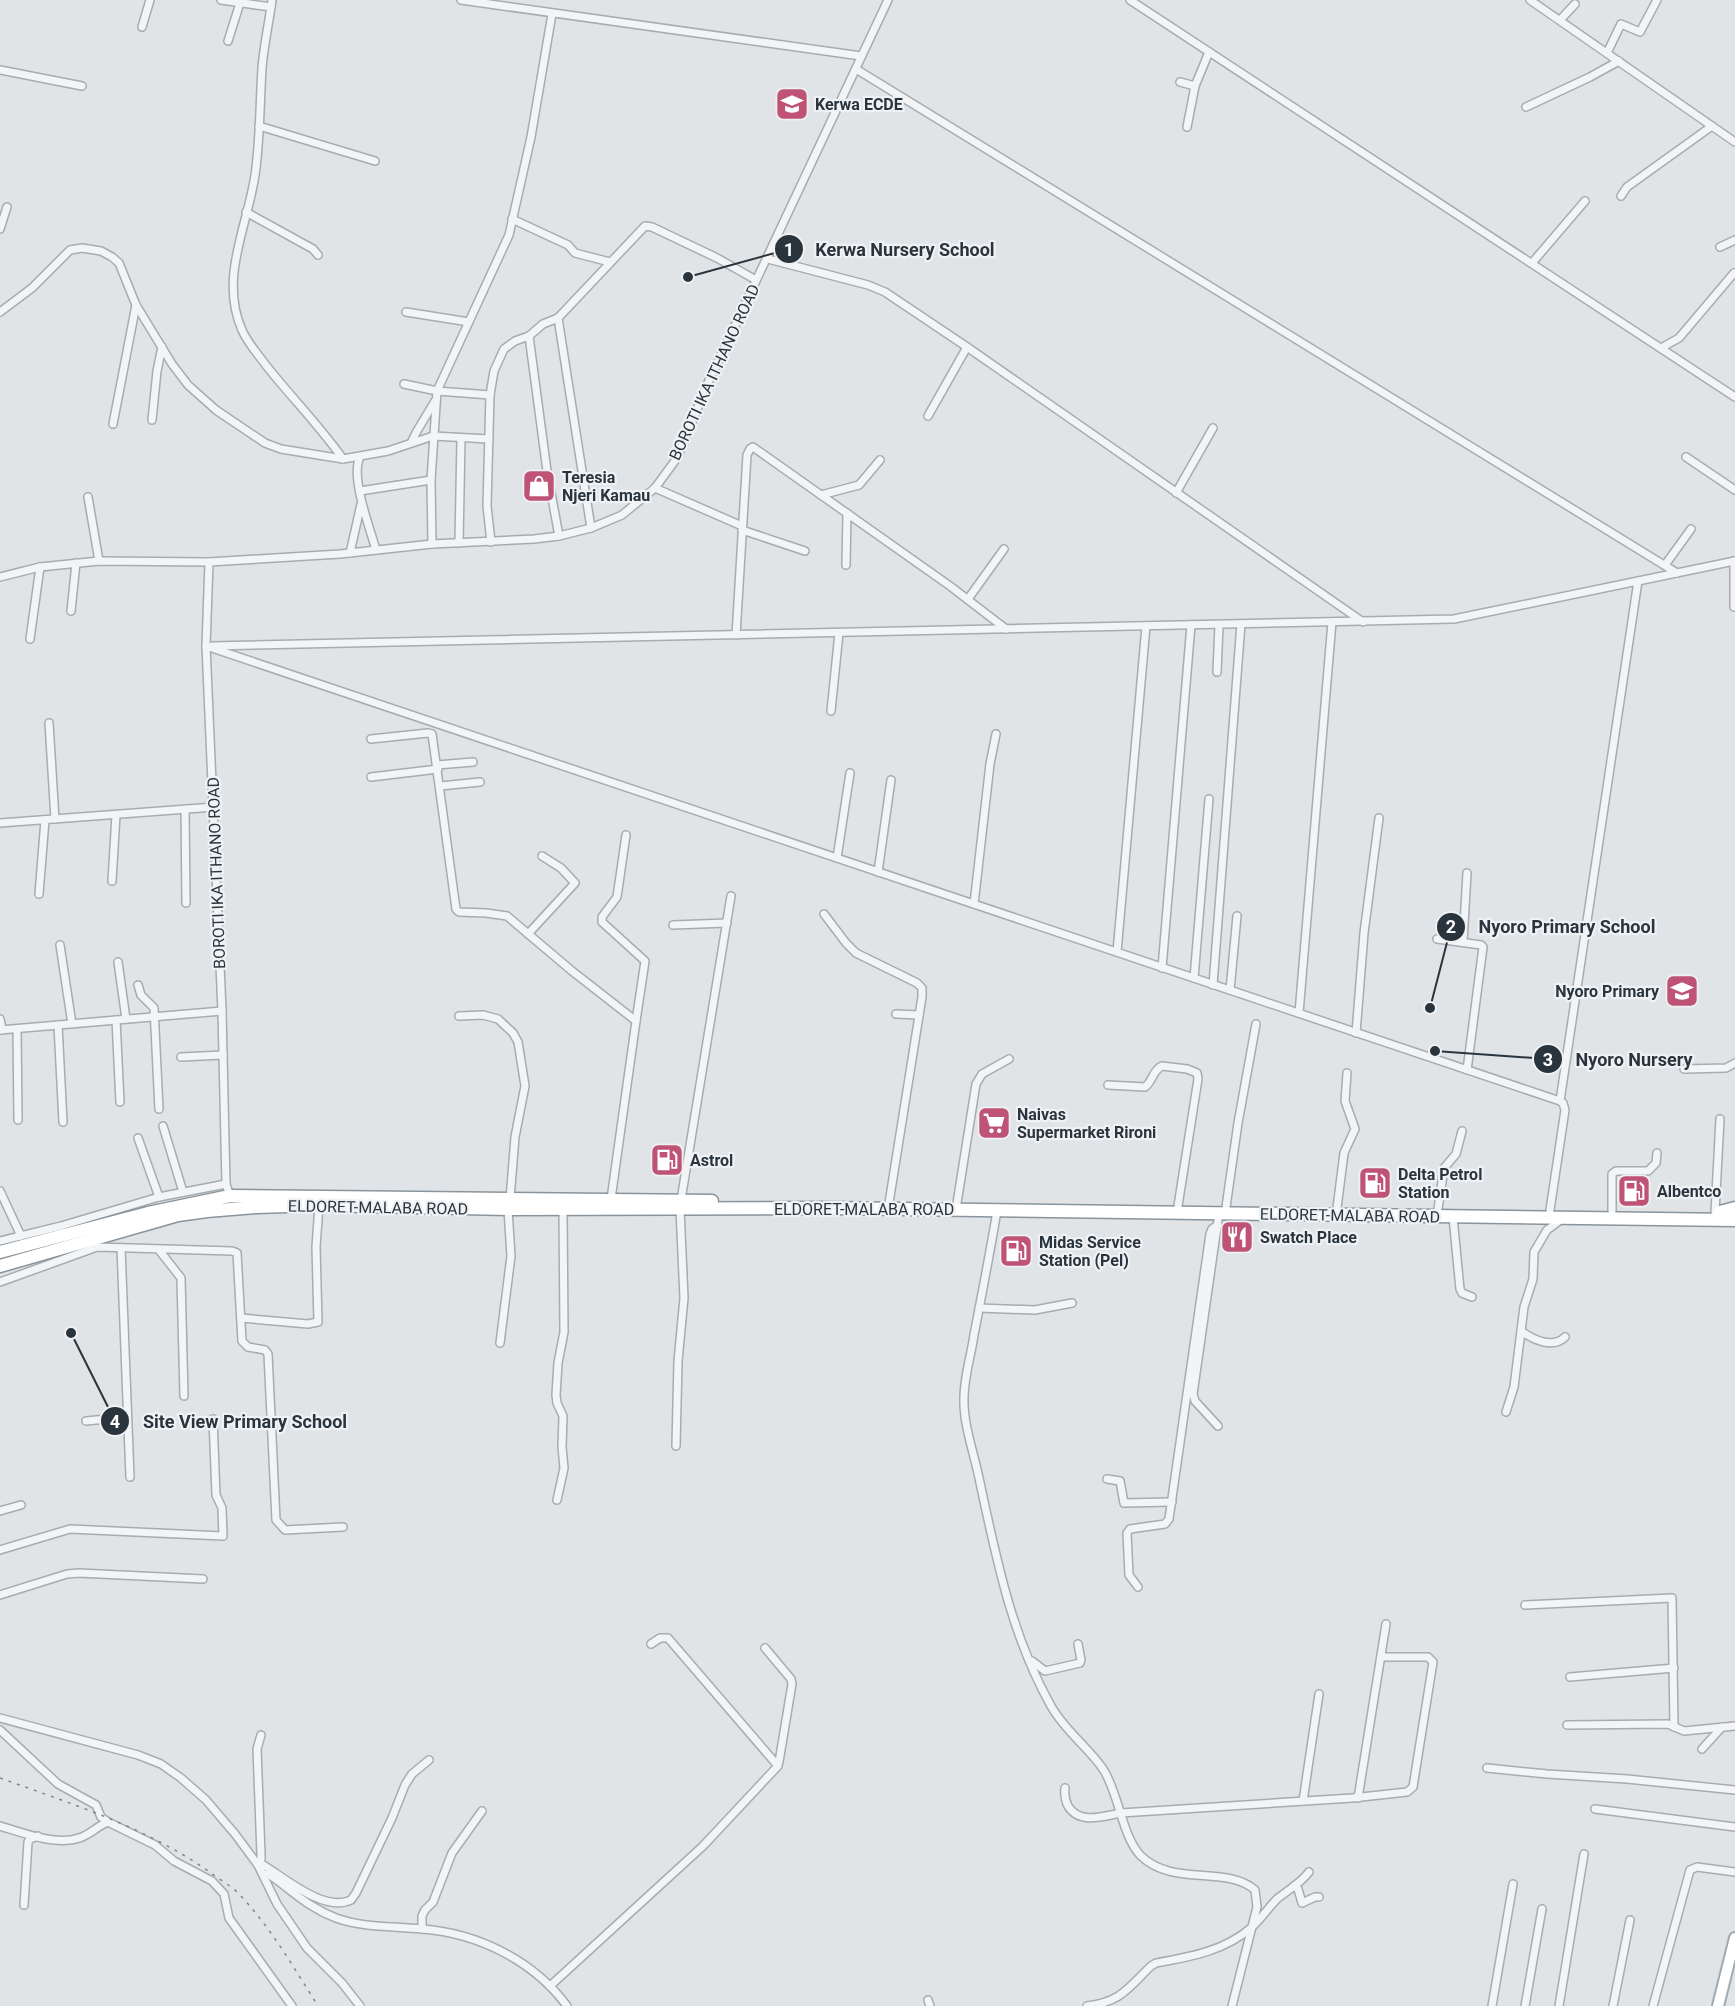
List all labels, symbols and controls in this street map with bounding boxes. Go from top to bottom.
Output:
school or university icon: Kerwa ECDE [774,86,810,122]
place label: Kerwa ECDE [815,95,903,114]
callout: Kerwa Nursery School [774,231,1007,267]
text: 1 [784,239,794,260]
text: Kerwa Nursery School [815,239,995,260]
street label: BOROTI IKA ITHANO ROAD [665,281,764,463]
shop icon: Teresia Njeri Kamau [521,468,557,504]
place label: Teresia Njeri Kamau [562,468,650,505]
street label: BOROTI IKA ITHANO ROAD [204,777,229,969]
callout: Nyoro Primary School [1436,909,1667,945]
text: 2 [1446,916,1456,937]
text: Nyoro Primary School [1479,916,1655,937]
school or university icon: Nyoro Primary [1664,973,1700,1009]
place label: Nyoro Primary [1555,982,1660,1001]
callout: Nyoro Nursery [1533,1041,1704,1077]
text: 3 [1543,1049,1553,1070]
text: Nyoro Nursery [1576,1049,1693,1070]
supermarket icon: Naivas Supermarket Rironi [976,1105,1012,1141]
place label: Naivas Supermarket Rironi [1017,1105,1156,1142]
fuel station icon: Astrol [649,1142,685,1178]
place label: Astrol [690,1151,733,1170]
fuel station icon: Delta Petrol Station [1357,1165,1393,1201]
place label: Delta Petrol Station [1398,1165,1482,1202]
fuel station icon: Albentco [1616,1173,1652,1209]
place label: Albentco [1657,1182,1721,1201]
street label: ELDORET-MALABA ROAD [288,1196,468,1219]
street label: ELDORET-MALABA ROAD [774,1200,954,1219]
street label: ELDORET-MALABA ROAD [1260,1204,1440,1227]
restaurant icon: Swatch Place [1219,1219,1255,1255]
place label: Swatch Place [1260,1228,1357,1247]
fuel station icon: Midas Service Station (Pel) [998,1233,1034,1269]
place label: Midas Service Station (Pel) [1039,1233,1141,1270]
callout: Site View Primary School [100,1403,359,1439]
text: 4 [110,1411,120,1432]
text: Site View Primary School [143,1411,347,1432]

